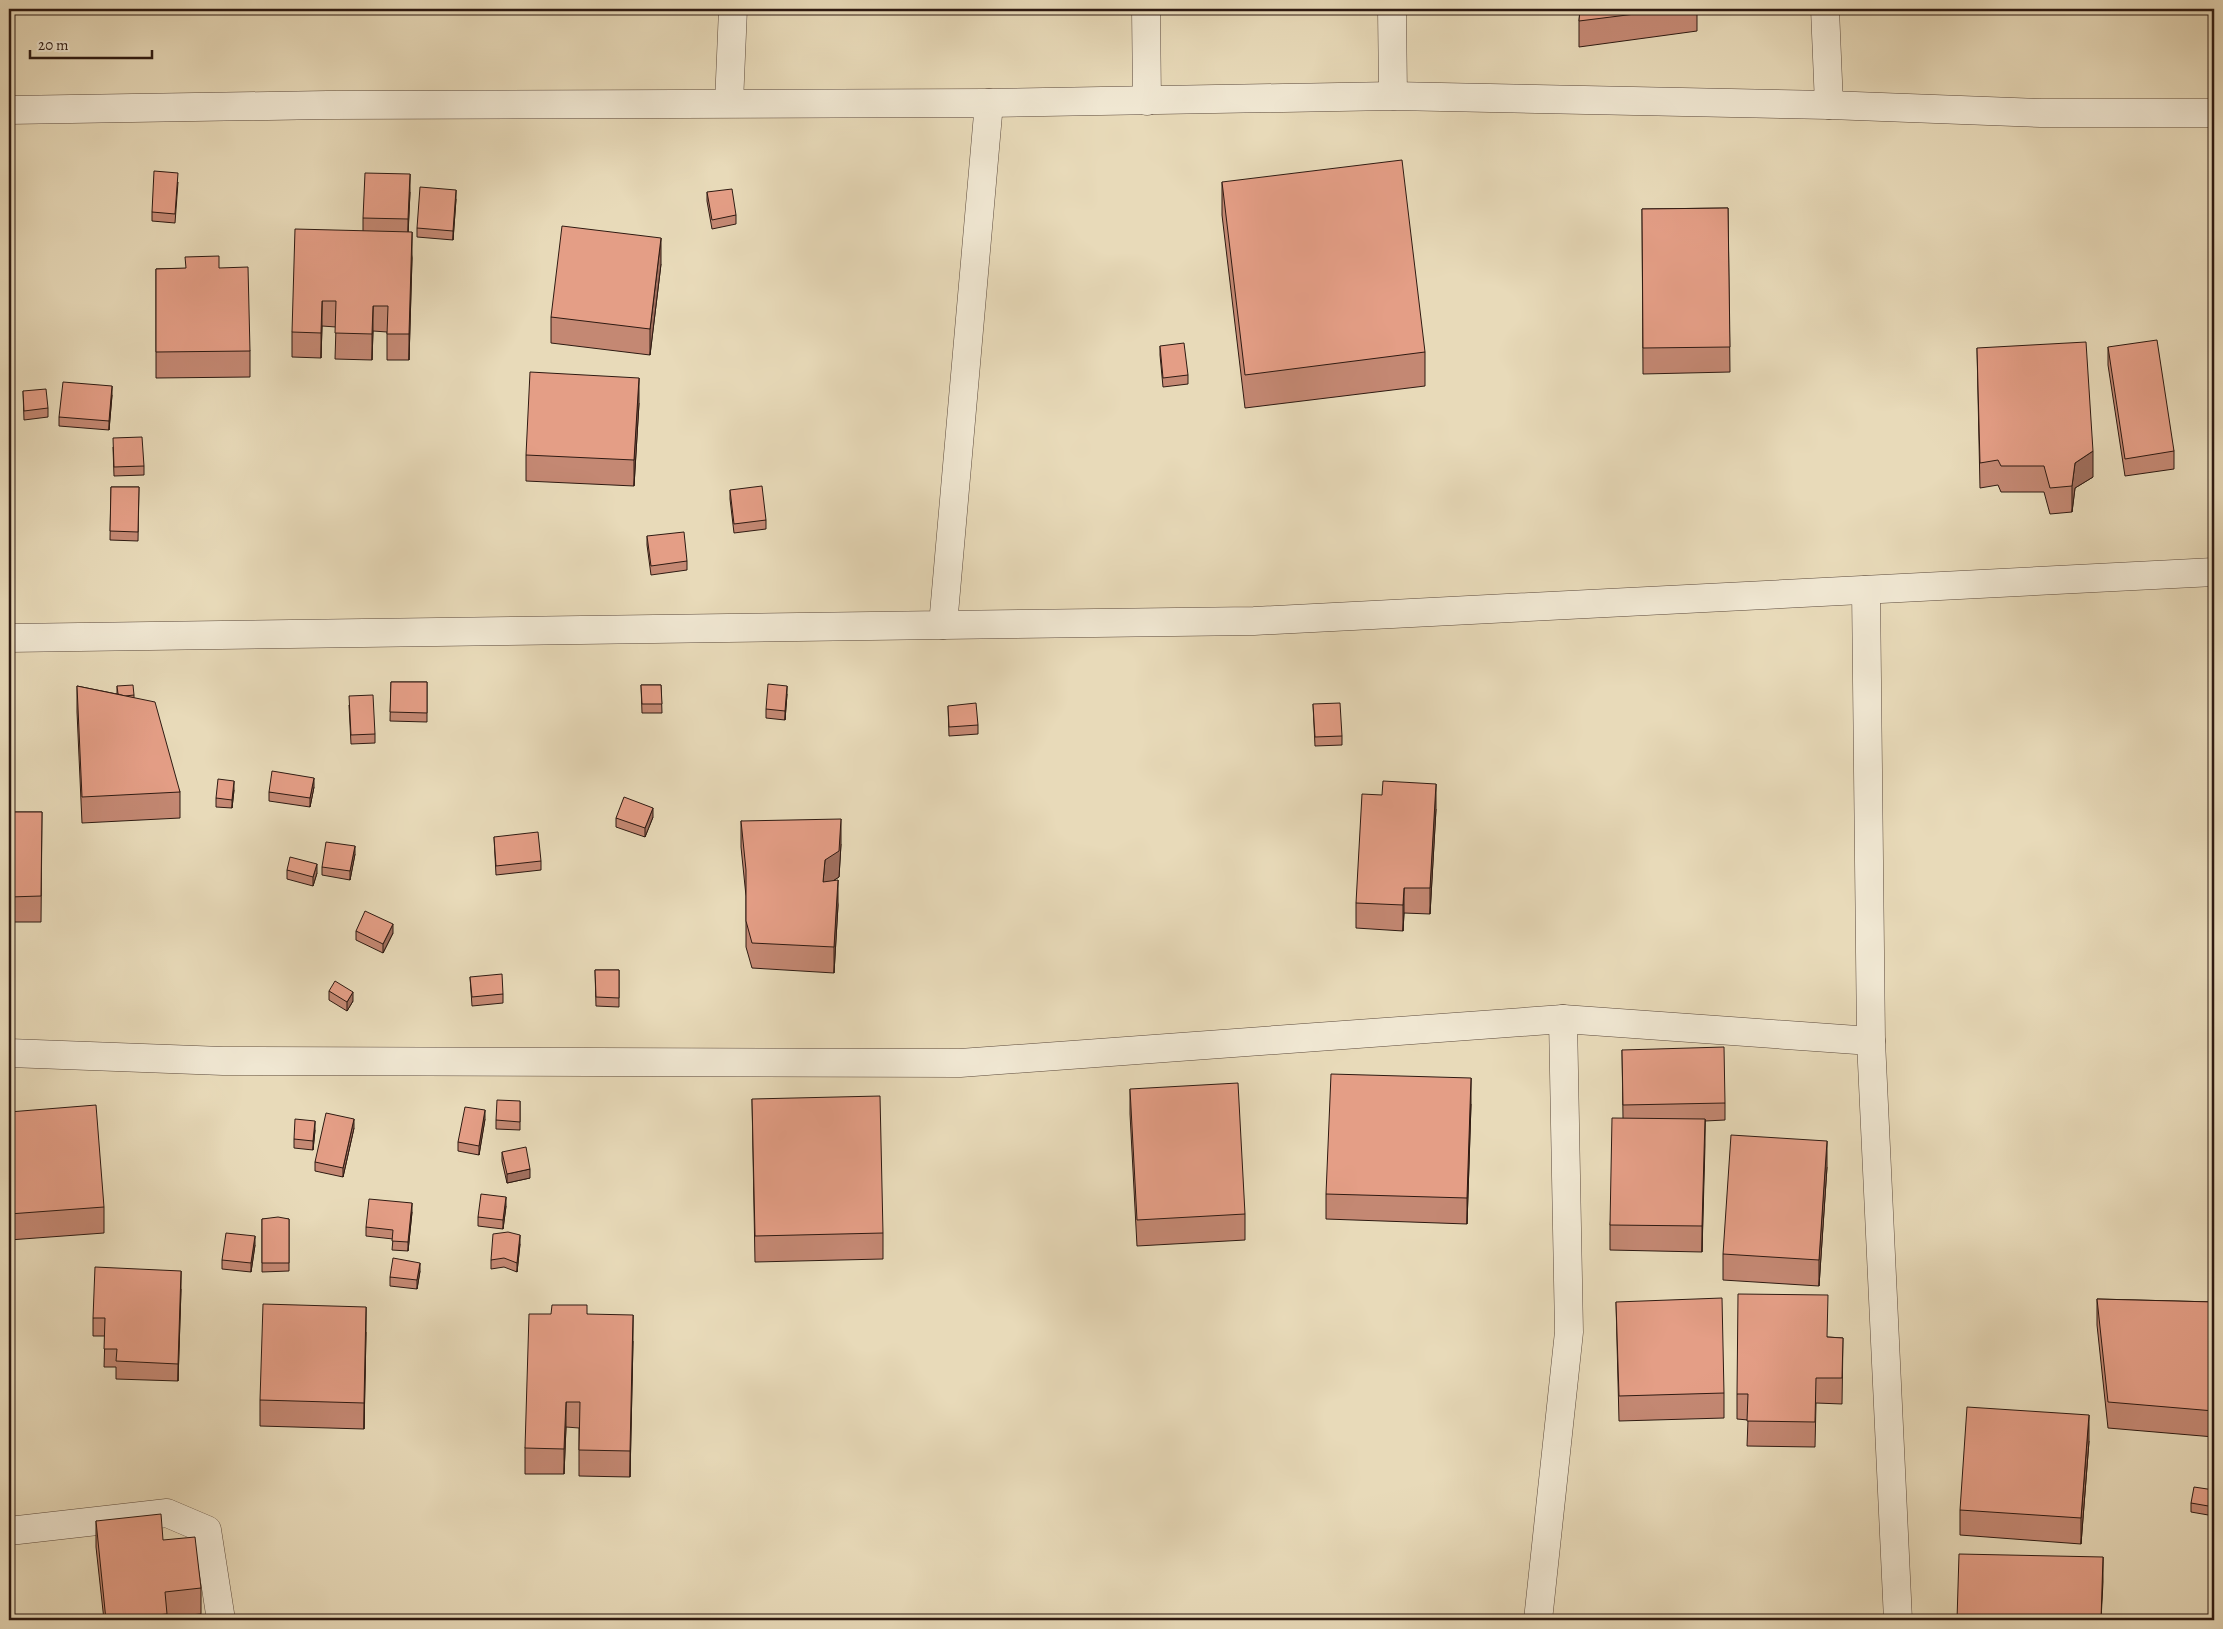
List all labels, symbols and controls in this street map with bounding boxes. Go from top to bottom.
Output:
scale bar [30,28,152,60]
text: 20 m [38,35,69,55]

